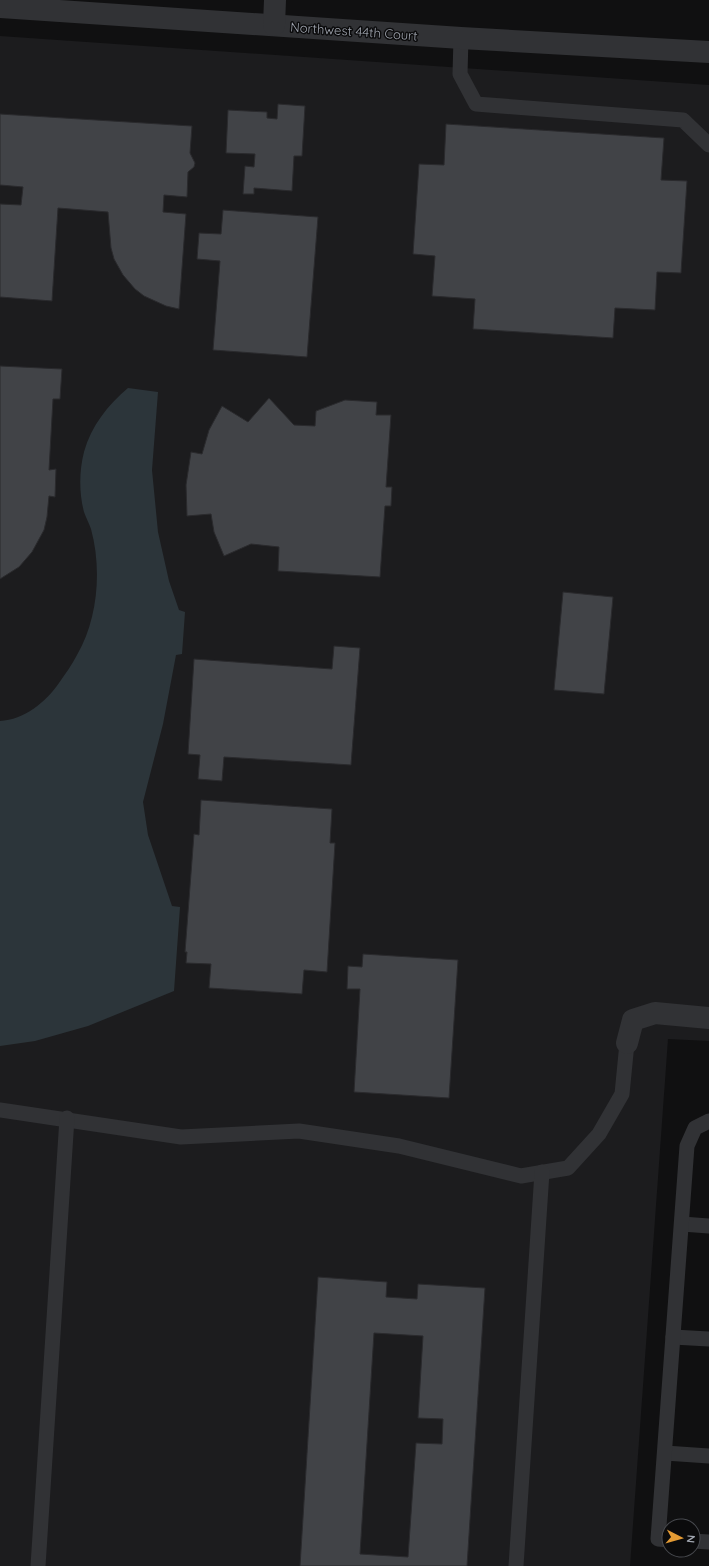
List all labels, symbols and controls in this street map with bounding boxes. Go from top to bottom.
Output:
street label: Northwest 44th Court [290,19,418,43]
north arrow [661,1518,701,1558]
text: N [684,1534,698,1544]

